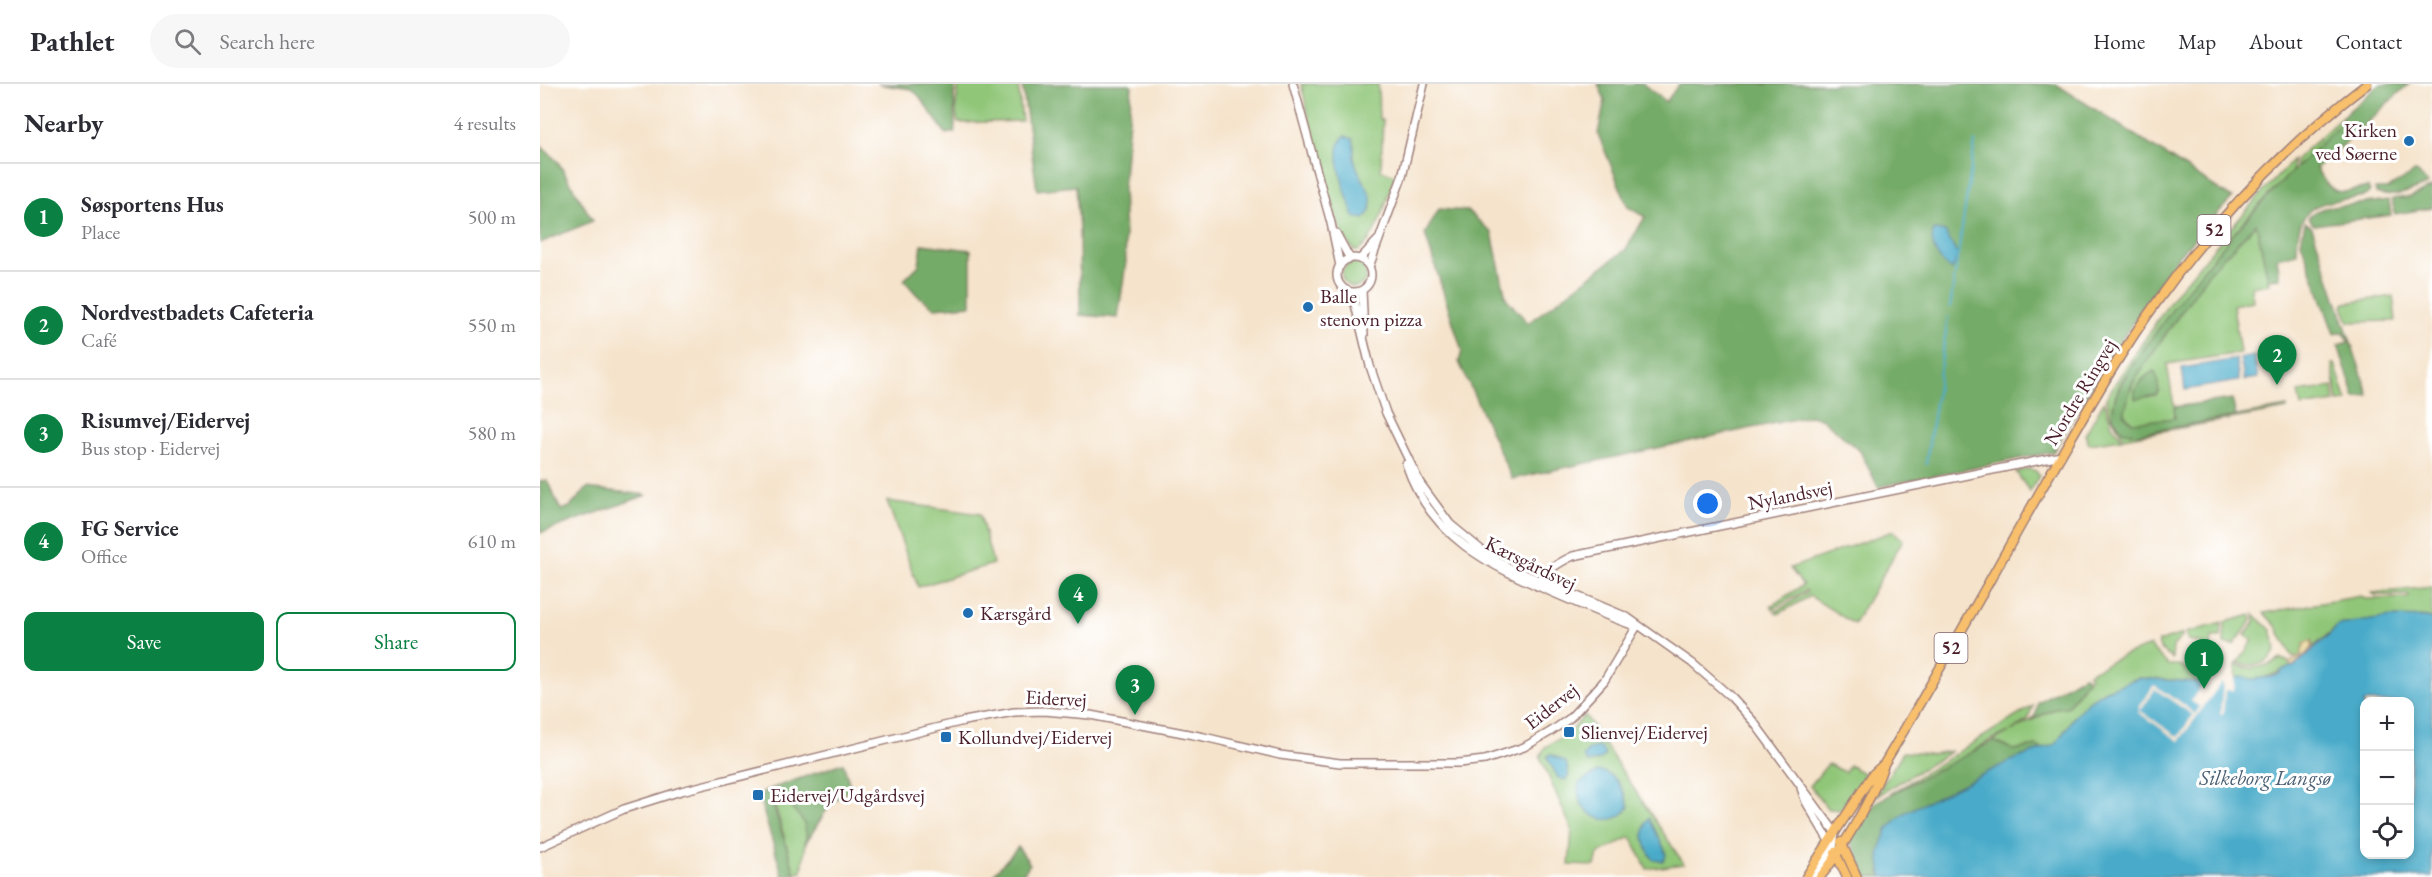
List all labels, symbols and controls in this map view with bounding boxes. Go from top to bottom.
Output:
search box [150,14,570,68]
text: Pathlet [30,23,114,59]
icon: search [171,25,204,58]
text: Search here [219,27,315,56]
text: Home [2093,28,2145,55]
text: Map [2178,28,2216,55]
text: About [2249,28,2302,55]
text: Contact [2335,28,2402,55]
text: Nearby [24,106,104,140]
text: 4 results [453,110,516,136]
place label: Kirken ved Søerne [2315,117,2397,166]
marker: Kirken ved Søerne [2402,134,2416,148]
text: Søsportens Hus [81,190,224,219]
text: 1 [38,204,49,230]
text: 500 m [468,204,516,230]
road number: 52 [2198,215,2230,245]
text: Place [81,219,120,245]
place label: Balle stenovn pizza [1320,283,1422,332]
text: Nordvestbadets Cafeteria [81,298,314,327]
marker: Balle stenovn pizza [1301,300,1315,314]
text: 2 [38,312,49,338]
text: 550 m [468,312,516,338]
text: Café [81,327,117,353]
street label: Nordre Ringvej [2038,334,2122,450]
pin: 2 [2258,336,2296,385]
text: Risumvej/Eidervej [81,406,250,435]
text: 3 [38,420,49,446]
text: 580 m [468,420,516,446]
text: Bus stop · Eidervej [81,435,220,461]
street label: Nylandsvej [1746,474,1834,516]
your location [1693,489,1722,518]
text: FG Service [81,514,179,543]
text: 4 [38,528,49,554]
text: 610 m [468,528,516,554]
street label: Kærsgårdsvej [1481,530,1581,596]
text: Office [81,543,127,569]
pin: 4 [1058,574,1098,624]
place label: Kærsgård [980,600,1052,626]
marker: Kærsgård [961,606,975,620]
button: Save [24,612,264,671]
button: Share [276,612,516,671]
road number: 52 [1934,633,1968,663]
pin: 1 [2184,640,2224,689]
pin: 3 [1116,666,1154,715]
street label: Eidervej [1519,677,1583,735]
street label: Eidervej [1025,683,1087,713]
map controls [2360,697,2414,859]
button: + [2360,697,2414,751]
place label: Slienvej/Eidervej [1581,719,1708,745]
place label: Kollundvej/Eidervej [958,724,1112,750]
marker: Slienvej/Eidervej [1562,725,1576,739]
marker: Kollundvej/Eidervej [939,730,953,744]
button: − [2360,751,2414,805]
water label: Silkeborg Langsø [2198,764,2332,791]
place label: Eidervej/Udgårdsvej [770,782,925,808]
marker: Eidervej/Udgårdsvej [751,788,765,802]
button: locate [2360,805,2414,859]

